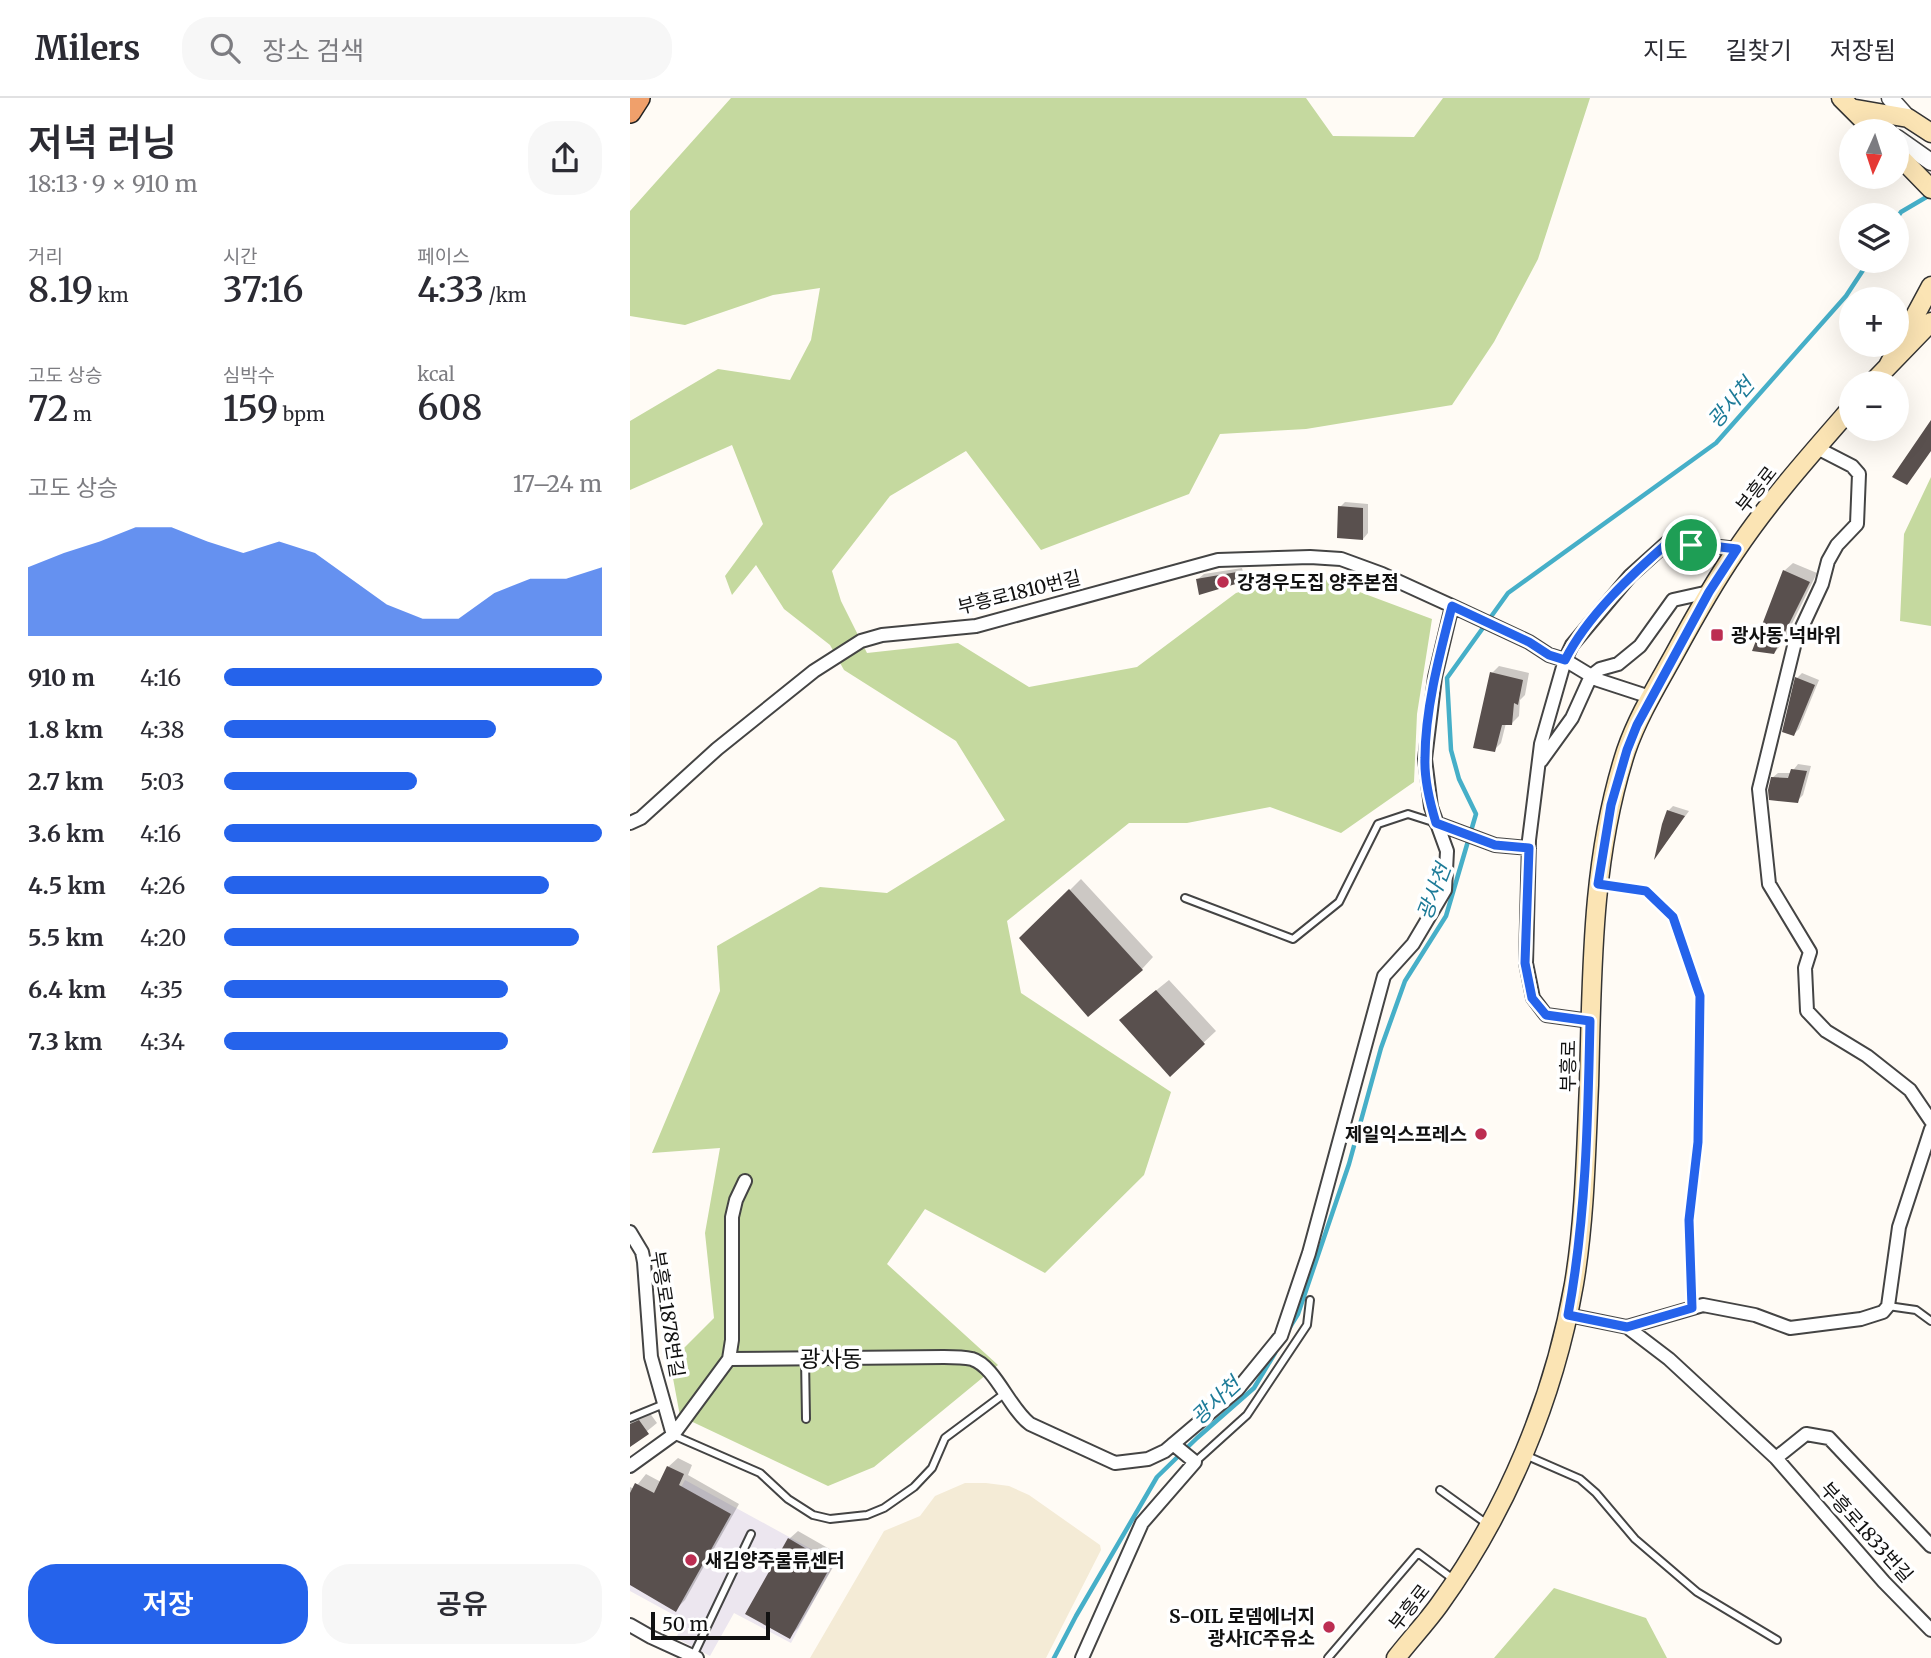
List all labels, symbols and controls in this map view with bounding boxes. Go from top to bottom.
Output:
search box [182,17,672,80]
text: Milers [35,28,140,69]
icon: search [206,29,244,67]
text: 장소 검색 [262,34,364,67]
text: 지도 [1643,35,1688,66]
text: 길찾기 [1726,35,1792,66]
text: 저장됨 [1830,35,1896,66]
text: 저녁 러닝 [28,119,177,166]
north arrow [1839,119,1909,189]
map controls [1839,119,1909,441]
button: share [528,121,602,195]
text: 18:13 · 9 × 910 m [28,169,198,198]
button: layers [1839,203,1909,273]
text: 거리 [28,244,63,268]
text: 시간 [223,244,258,268]
text: 페이스 [417,244,470,268]
text: 8.19 [28,268,93,312]
text: 37:16 [223,268,303,312]
text: 4:33 [417,268,484,312]
text: km [93,283,129,307]
text: /km [484,283,527,307]
button: + [1839,287,1909,357]
text: kcal [417,362,455,386]
text: 고도 상승 [28,363,102,387]
text: 심박수 [223,363,275,387]
water label: 광사천 [1701,370,1762,433]
button: − [1839,371,1909,441]
text: 608 [417,386,482,430]
text: 72 [28,387,69,431]
text: 159 [223,387,278,431]
text: m [69,402,92,426]
text: bpm [278,402,325,426]
street label: 부흥로 [1730,461,1782,517]
text: 17–24 m [513,469,602,498]
text: 고도 상승 [28,473,118,502]
pin [1661,515,1721,575]
icon: arrive [1672,526,1710,564]
street label: 부흥로1810번길 [955,565,1083,619]
place label: 강경우도집 양주본점 [1237,570,1399,594]
marker: 강경우도집 양주본점 [1215,574,1231,590]
place label: 광사동.넉바위 [1731,623,1841,647]
marker: 광사동.넉바위 [1709,627,1725,643]
text: 910 m [28,663,95,692]
text: 4:16 [140,663,181,692]
text: 1.8 km [28,715,103,744]
text: 4:38 [140,715,185,744]
text: 2.7 km [28,767,104,796]
text: 5:03 [140,767,185,796]
text: 3.6 km [28,819,104,848]
text: 4:16 [140,819,181,848]
water label: 광사천 [1411,857,1457,924]
text: 4.5 km [28,871,106,900]
text: 4:26 [140,871,185,900]
text: 5.5 km [28,923,104,952]
text: 4:20 [140,923,186,952]
text: 6.4 km [28,975,106,1004]
text: 4:35 [140,975,183,1004]
text: 7.3 km [28,1027,102,1056]
text: 4:34 [140,1027,185,1056]
street label: 부흥로 [1556,1040,1580,1092]
place label: 제일익스프레스 [1345,1122,1467,1146]
marker: 제일익스프레스 [1473,1126,1489,1142]
street label: 부흥로1878번길 [646,1249,690,1379]
district label: 광사동 [799,1344,863,1373]
water label: 광사천 [1185,1369,1248,1430]
street label: 부흥로1833번길 [1816,1477,1918,1587]
place label: 새김양주물류센터 [705,1548,845,1572]
marker: 새김양주물류센터 [683,1552,699,1568]
button: 저장 [28,1564,308,1644]
button: 공유 [322,1564,602,1644]
street label: 부흥로 [1383,1579,1435,1635]
place label: S-OIL 로뎀에너지 광사IC주유소 [1169,1604,1315,1650]
scale bar [651,1609,770,1641]
text: 50 m [662,1612,708,1636]
marker: S-OIL 로뎀에너지 광사IC주유소 [1321,1619,1337,1635]

